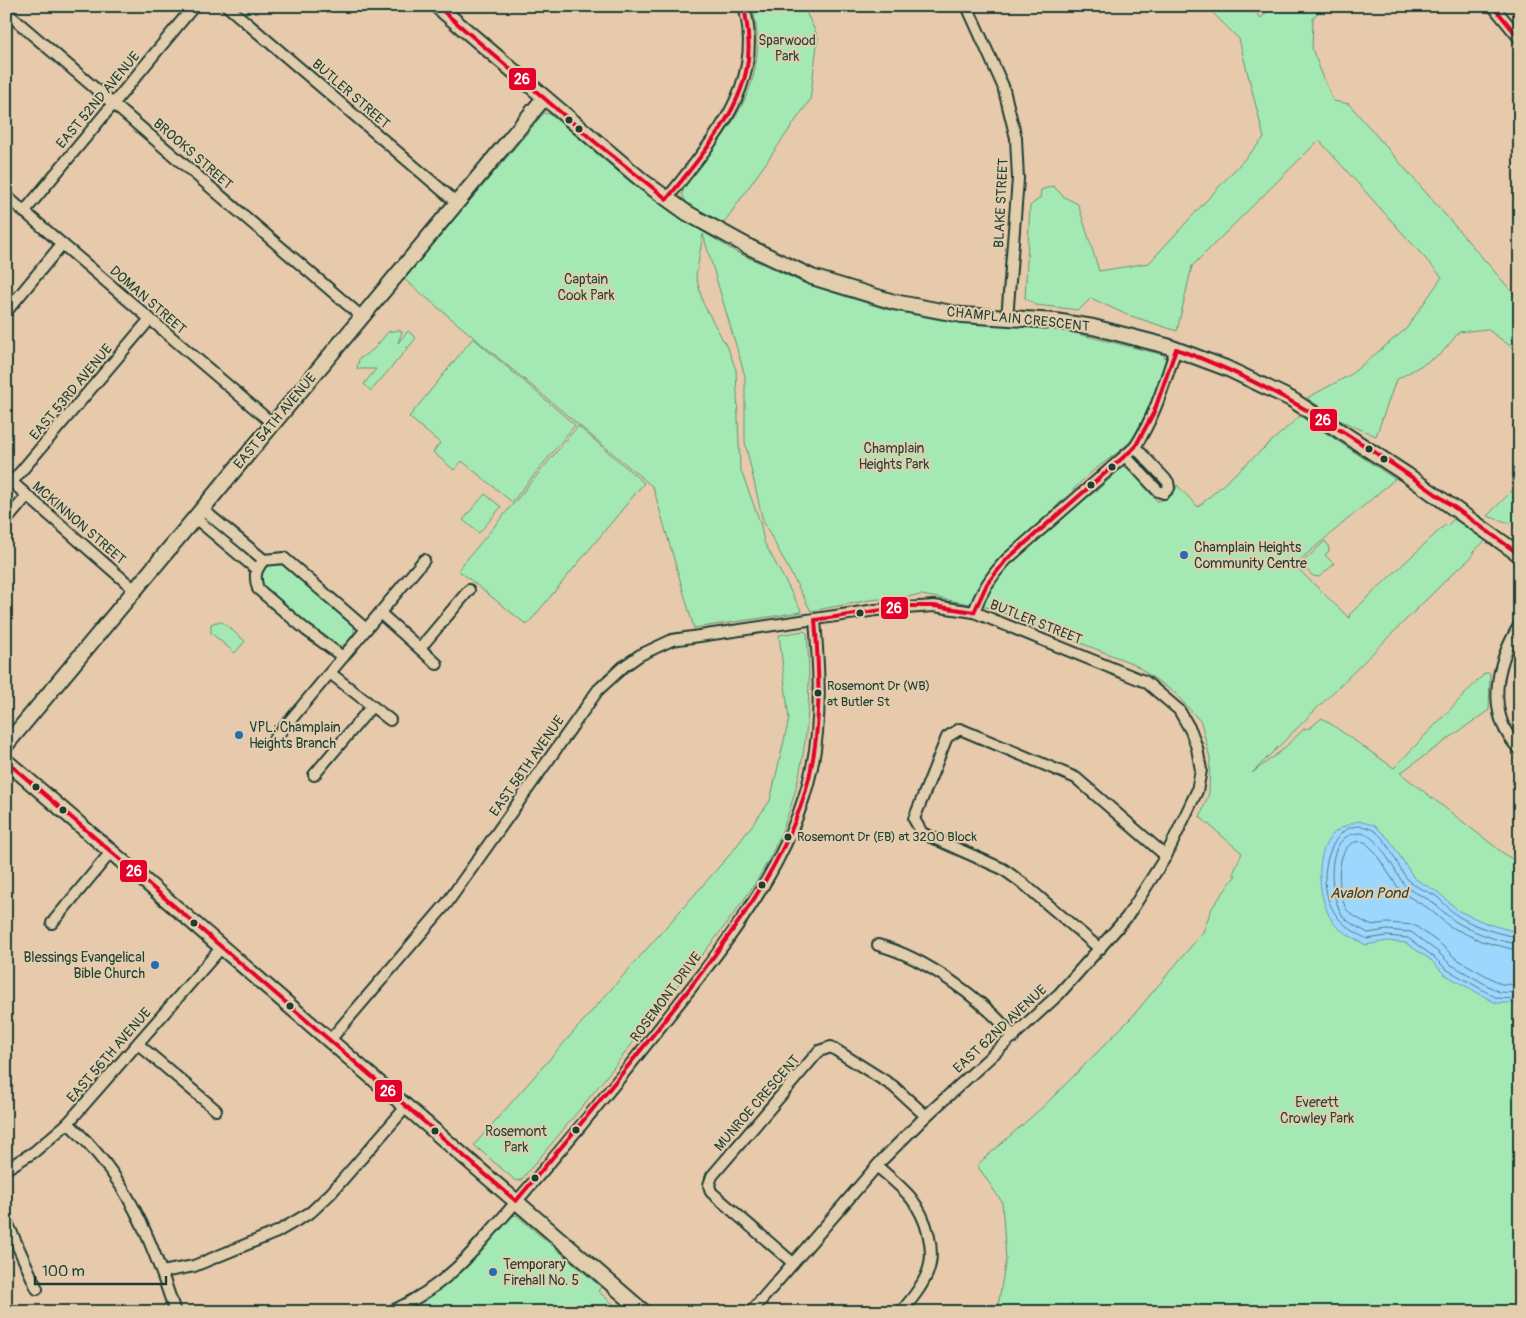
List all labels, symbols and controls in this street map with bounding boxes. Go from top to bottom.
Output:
park label: Sparwood Park [758,32,816,65]
street label: EAST 52ND AVENUE [53,48,143,152]
street label: BUTLER STREET [309,56,394,133]
line badge: 26 [508,67,537,91]
text: 26 [514,71,530,88]
street label: BROOKS STREET [150,115,236,193]
unlabelled marker [564,115,574,125]
unlabelled marker [574,124,584,134]
street label: BLAKE STREET [990,157,1012,248]
street label: DOMAN STREET [106,262,190,338]
park label: Captain Cook Park [557,271,615,304]
street label: CHAMPLAIN CRESCENT [946,303,1090,335]
street label: EAST 53RD AVENUE [26,341,116,443]
street label: EAST 54TH AVENUE [230,370,320,472]
line badge: 26 [1309,408,1338,432]
text: 26 [1315,412,1331,429]
park label: Champlain Heights Park [859,440,930,473]
unlabelled marker [1364,444,1374,454]
unlabelled marker [1379,454,1389,464]
unlabelled marker [1107,462,1117,472]
street label: MCKINNON STREET [29,478,129,568]
unlabelled marker [1086,480,1096,490]
place label: Champlain Heights Community Centre [1194,539,1307,572]
marker: Champlain Heights Community Centre [1178,549,1190,561]
line badge: 26 [880,596,909,620]
street label: BUTLER STREET [988,596,1085,648]
text: 26 [886,600,902,617]
unlabelled marker [855,608,865,618]
place label: Rosemont Dr (WB) at Butler St [827,678,930,710]
marker: Rosemont Dr (WB) at Butler St [813,688,823,698]
street label: EAST 58TH AVENUE [486,712,568,820]
place label: VPL: Champlain Heights Branch [249,719,341,752]
marker: VPL: Champlain Heights Branch [233,729,245,741]
unlabelled marker [31,782,41,792]
unlabelled marker [58,805,68,815]
place label: Rosemont Dr (EB) at 3200 Block [797,829,977,845]
marker: Rosemont Dr (EB) at 3200 Block [783,832,793,842]
line badge: 26 [119,859,148,883]
text: 26 [126,863,142,880]
unlabelled marker [757,880,767,890]
water label: Avalon Pond [1330,884,1410,903]
unlabelled marker [189,918,199,928]
place label: Blessings Evangelical Bible Church [23,949,145,982]
street label: ROSEMONT DRIVE [627,949,705,1045]
marker: Blessings Evangelical Bible Church [149,959,161,971]
street label: EAST 62ND AVENUE [950,981,1050,1077]
unlabelled marker [285,1001,295,1011]
street label: EAST 56TH AVENUE [63,1004,155,1106]
street label: MUNROE CRESCENT [711,1051,803,1155]
line badge: 26 [374,1079,403,1103]
text: 26 [380,1083,396,1100]
park label: Everett Crowley Park [1280,1094,1354,1127]
park label: Rosemont Park [485,1123,547,1156]
unlabelled marker [571,1125,581,1135]
unlabelled marker [430,1126,440,1136]
unlabelled marker [530,1173,540,1183]
scale bar [35,1253,166,1285]
place label: Temporary Firehall No. 5 [503,1256,579,1289]
text: 100 m [42,1262,85,1281]
marker: Temporary Firehall No. 5 [487,1266,499,1278]

